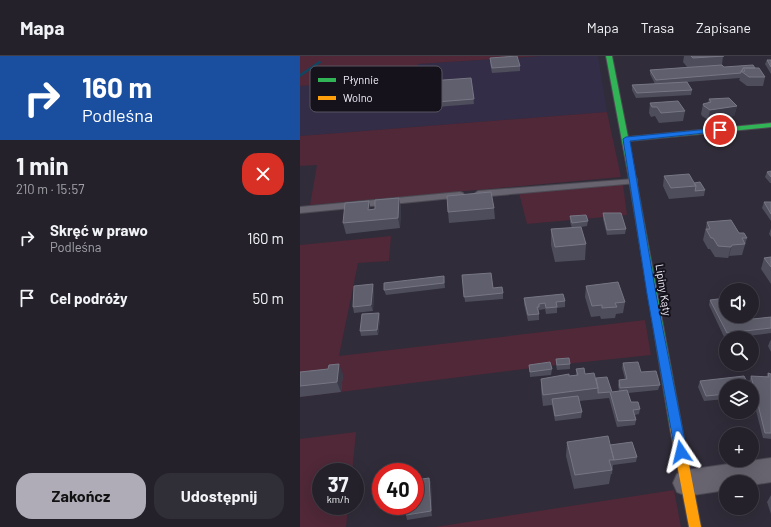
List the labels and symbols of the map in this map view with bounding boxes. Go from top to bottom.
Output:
legend [310,66,442,112]
text: Płynnie [343,73,379,86]
text: Wolno [343,91,373,104]
pin [703,113,737,147]
street label: Lipiny Kąty [653,263,675,317]
position arrow [660,431,702,473]
speed limit sign: 40 [372,463,424,515]

